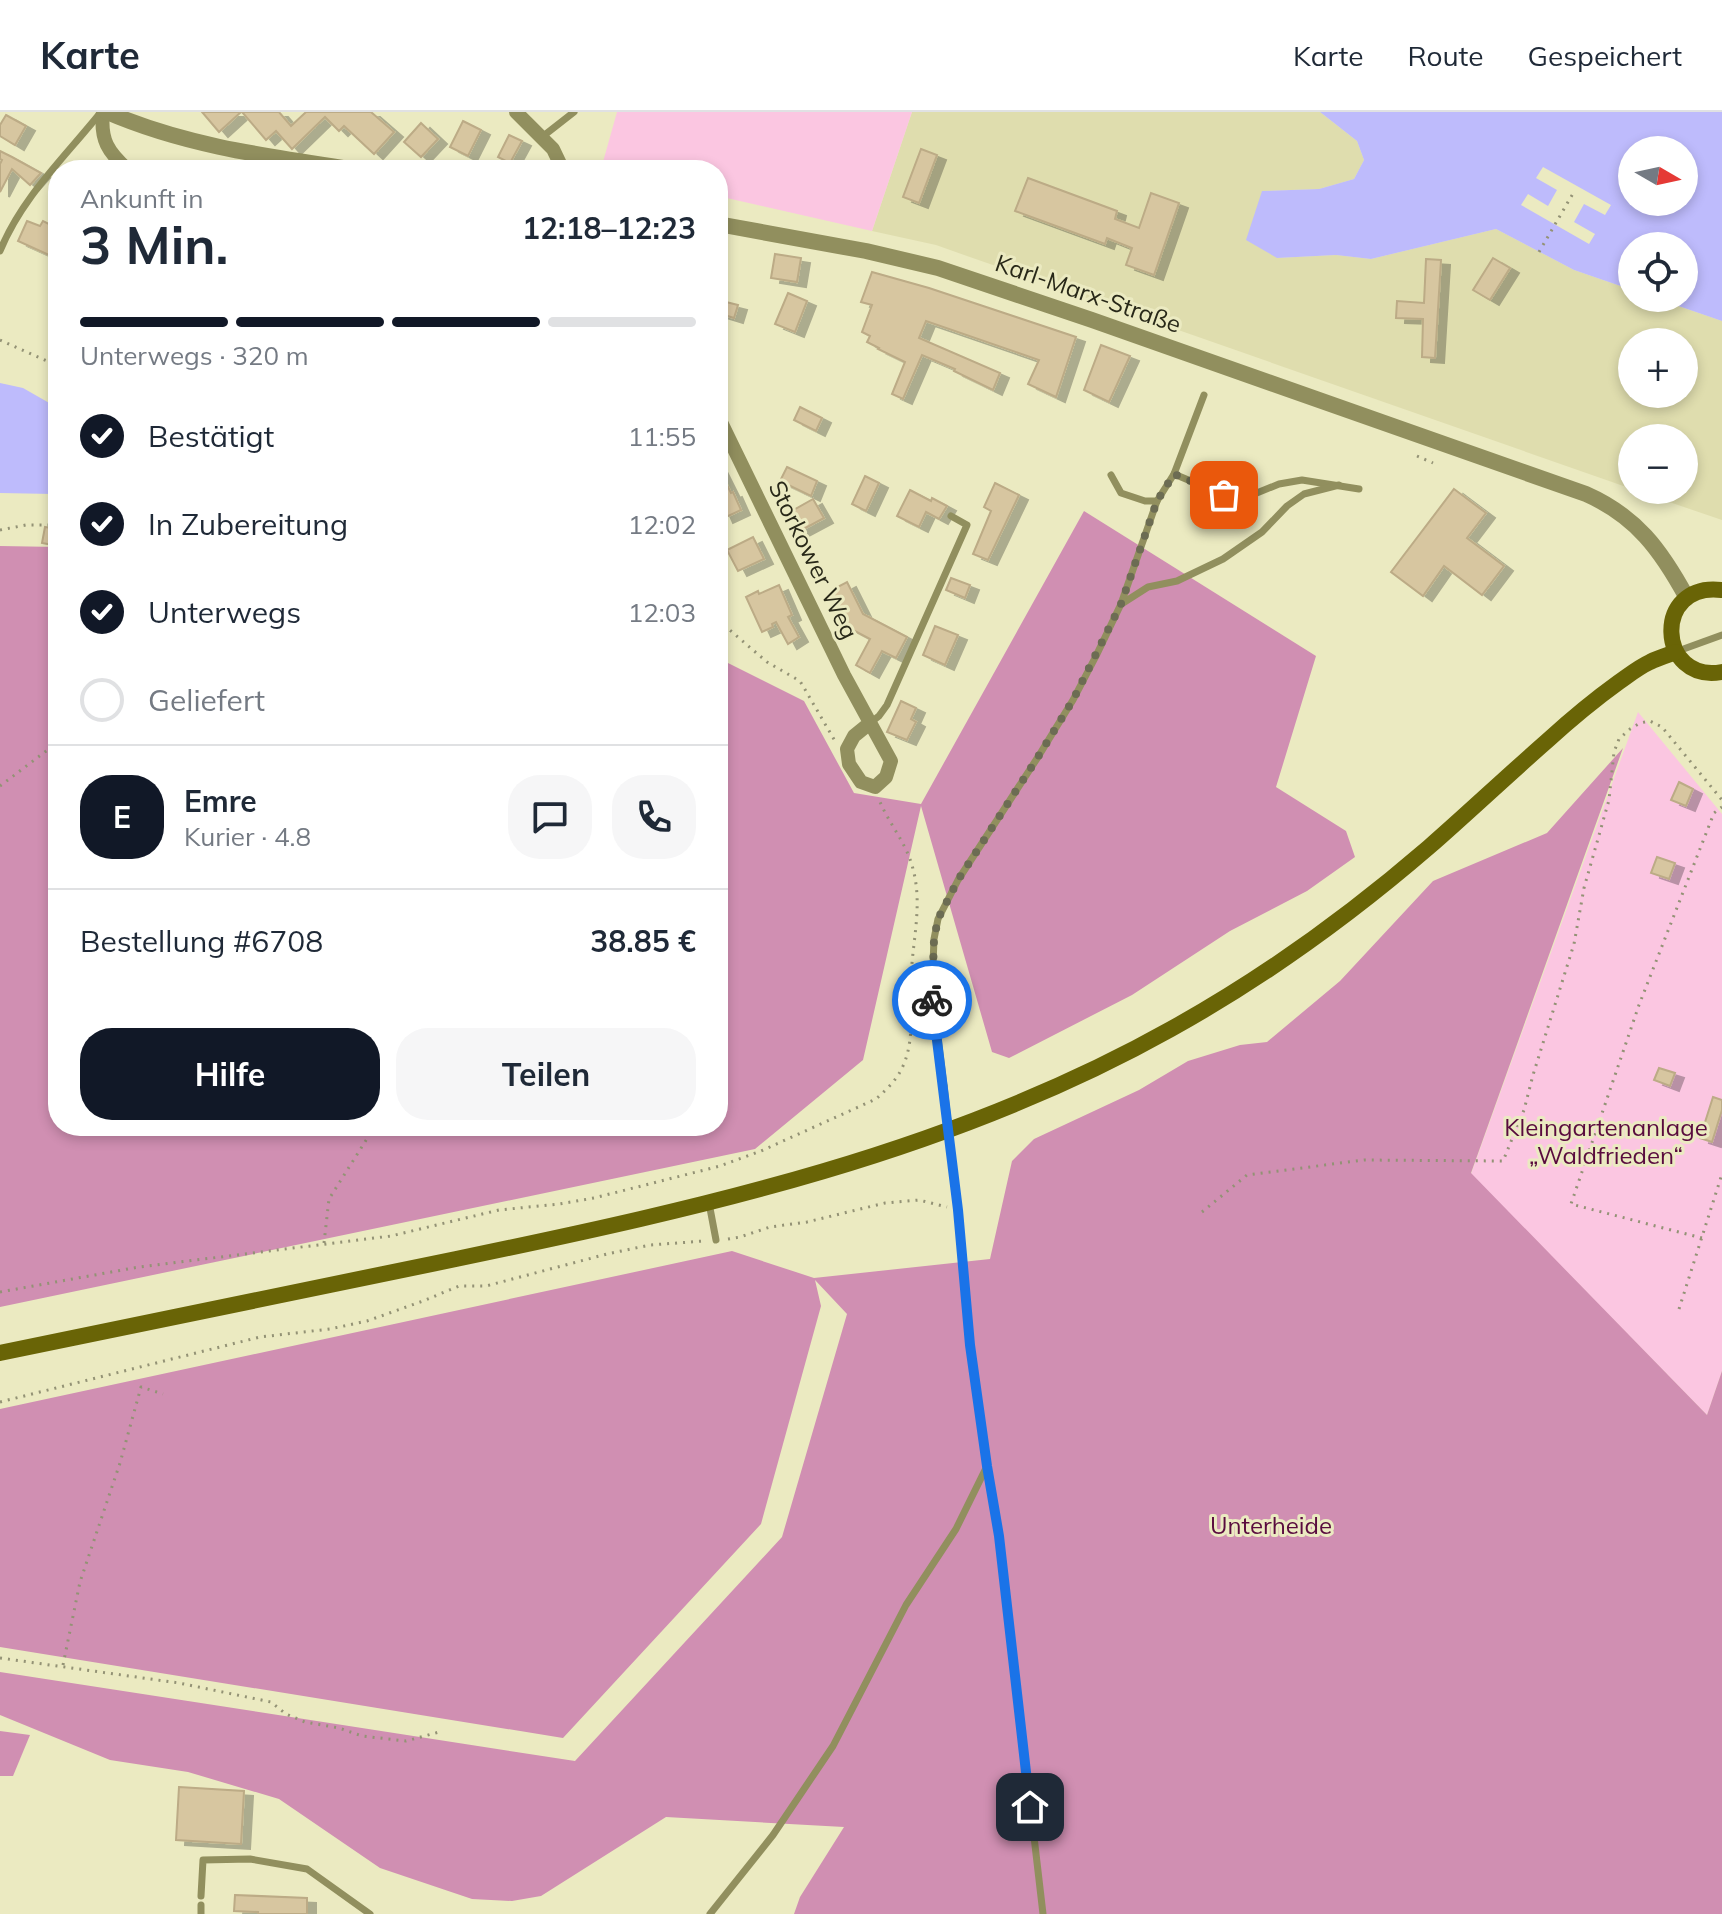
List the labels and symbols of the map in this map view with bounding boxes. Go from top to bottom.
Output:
north arrow [1618,136,1698,216]
street label: Karl-Marx-Straße [991,247,1185,339]
pin [1190,461,1258,529]
street label: Storkower Weg [763,475,865,644]
courier [892,960,972,1040]
park label: Kleingartenanlage „Waldfrieden“ [1504,1112,1708,1170]
park label: Unterheide [1210,1510,1332,1540]
pin [996,1773,1064,1841]

